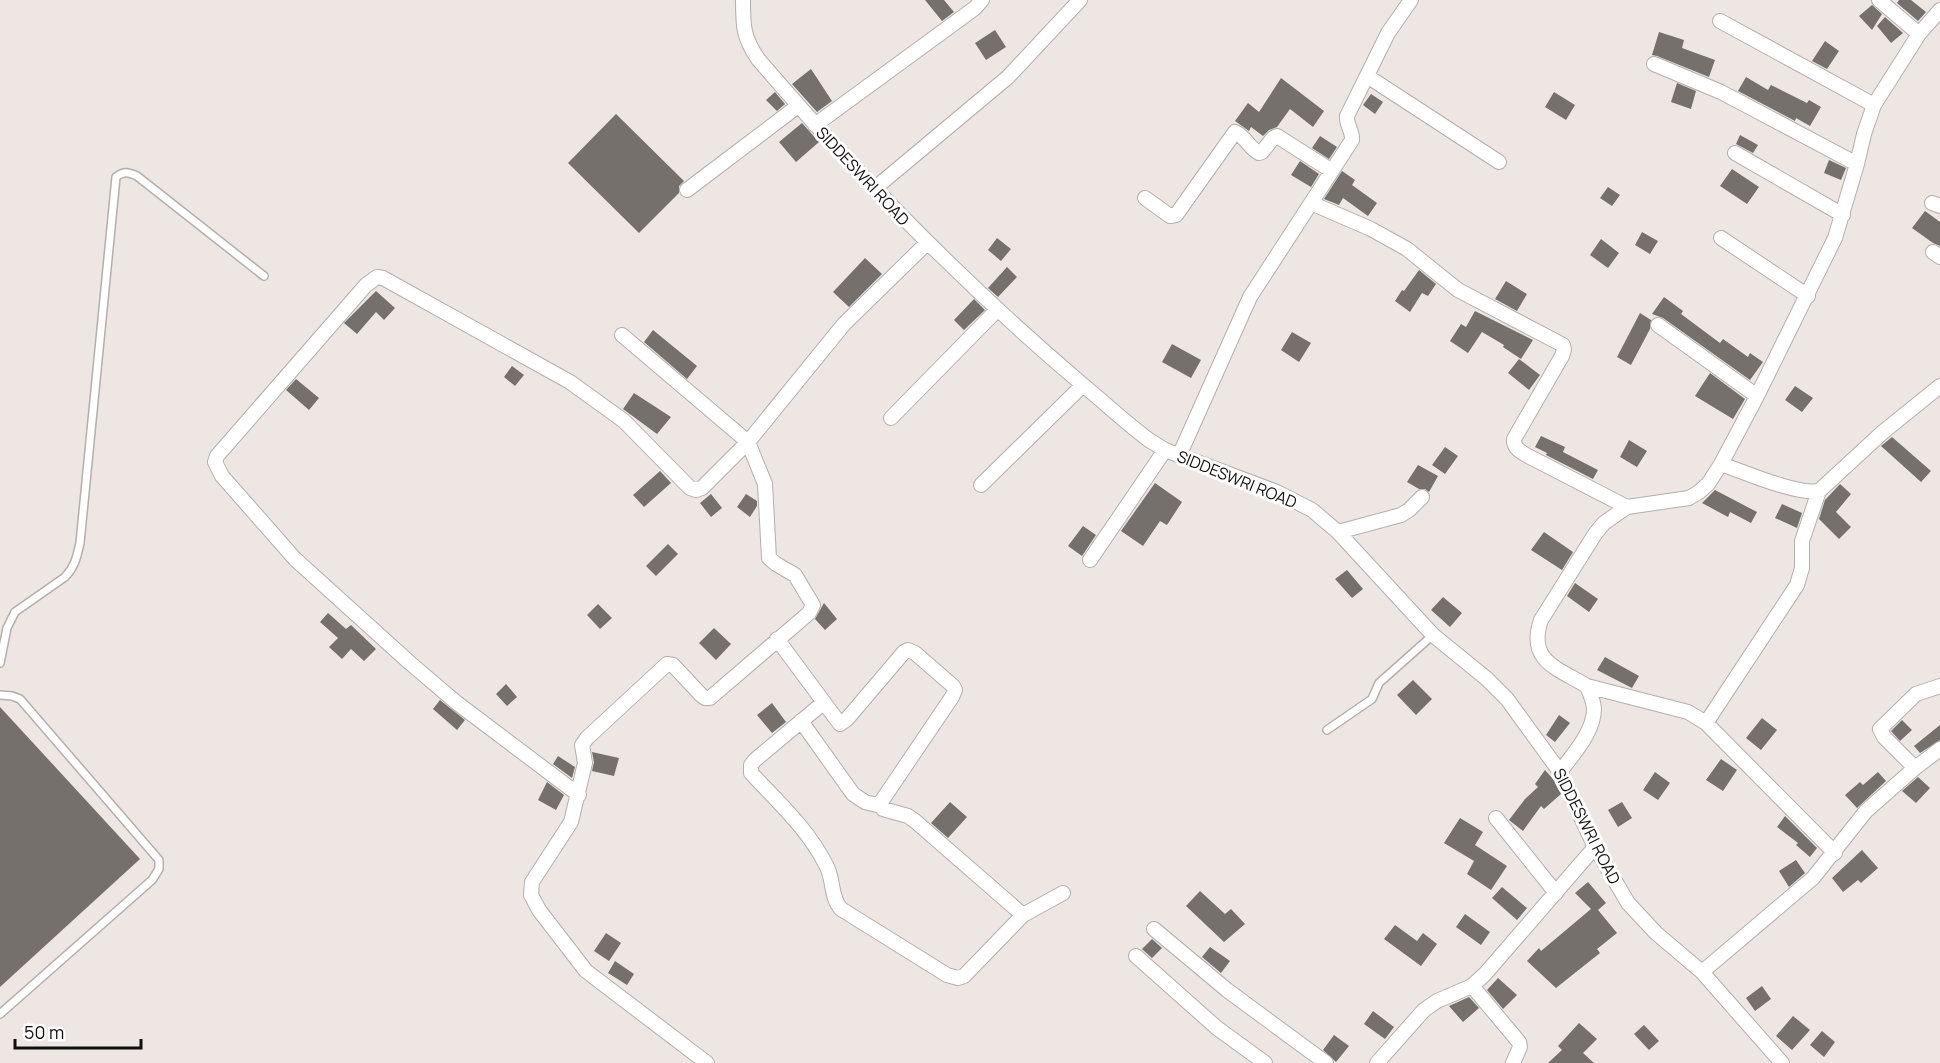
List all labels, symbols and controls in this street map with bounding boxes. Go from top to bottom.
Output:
street label: SIDDESWRI ROAD [811,122,915,230]
street label: SIDDESWRI ROAD [1174,445,1300,513]
street label: SIDDESWRI ROAD [1548,764,1626,888]
scale bar [15,1012,141,1050]
text: 50 m [24,1020,64,1044]

